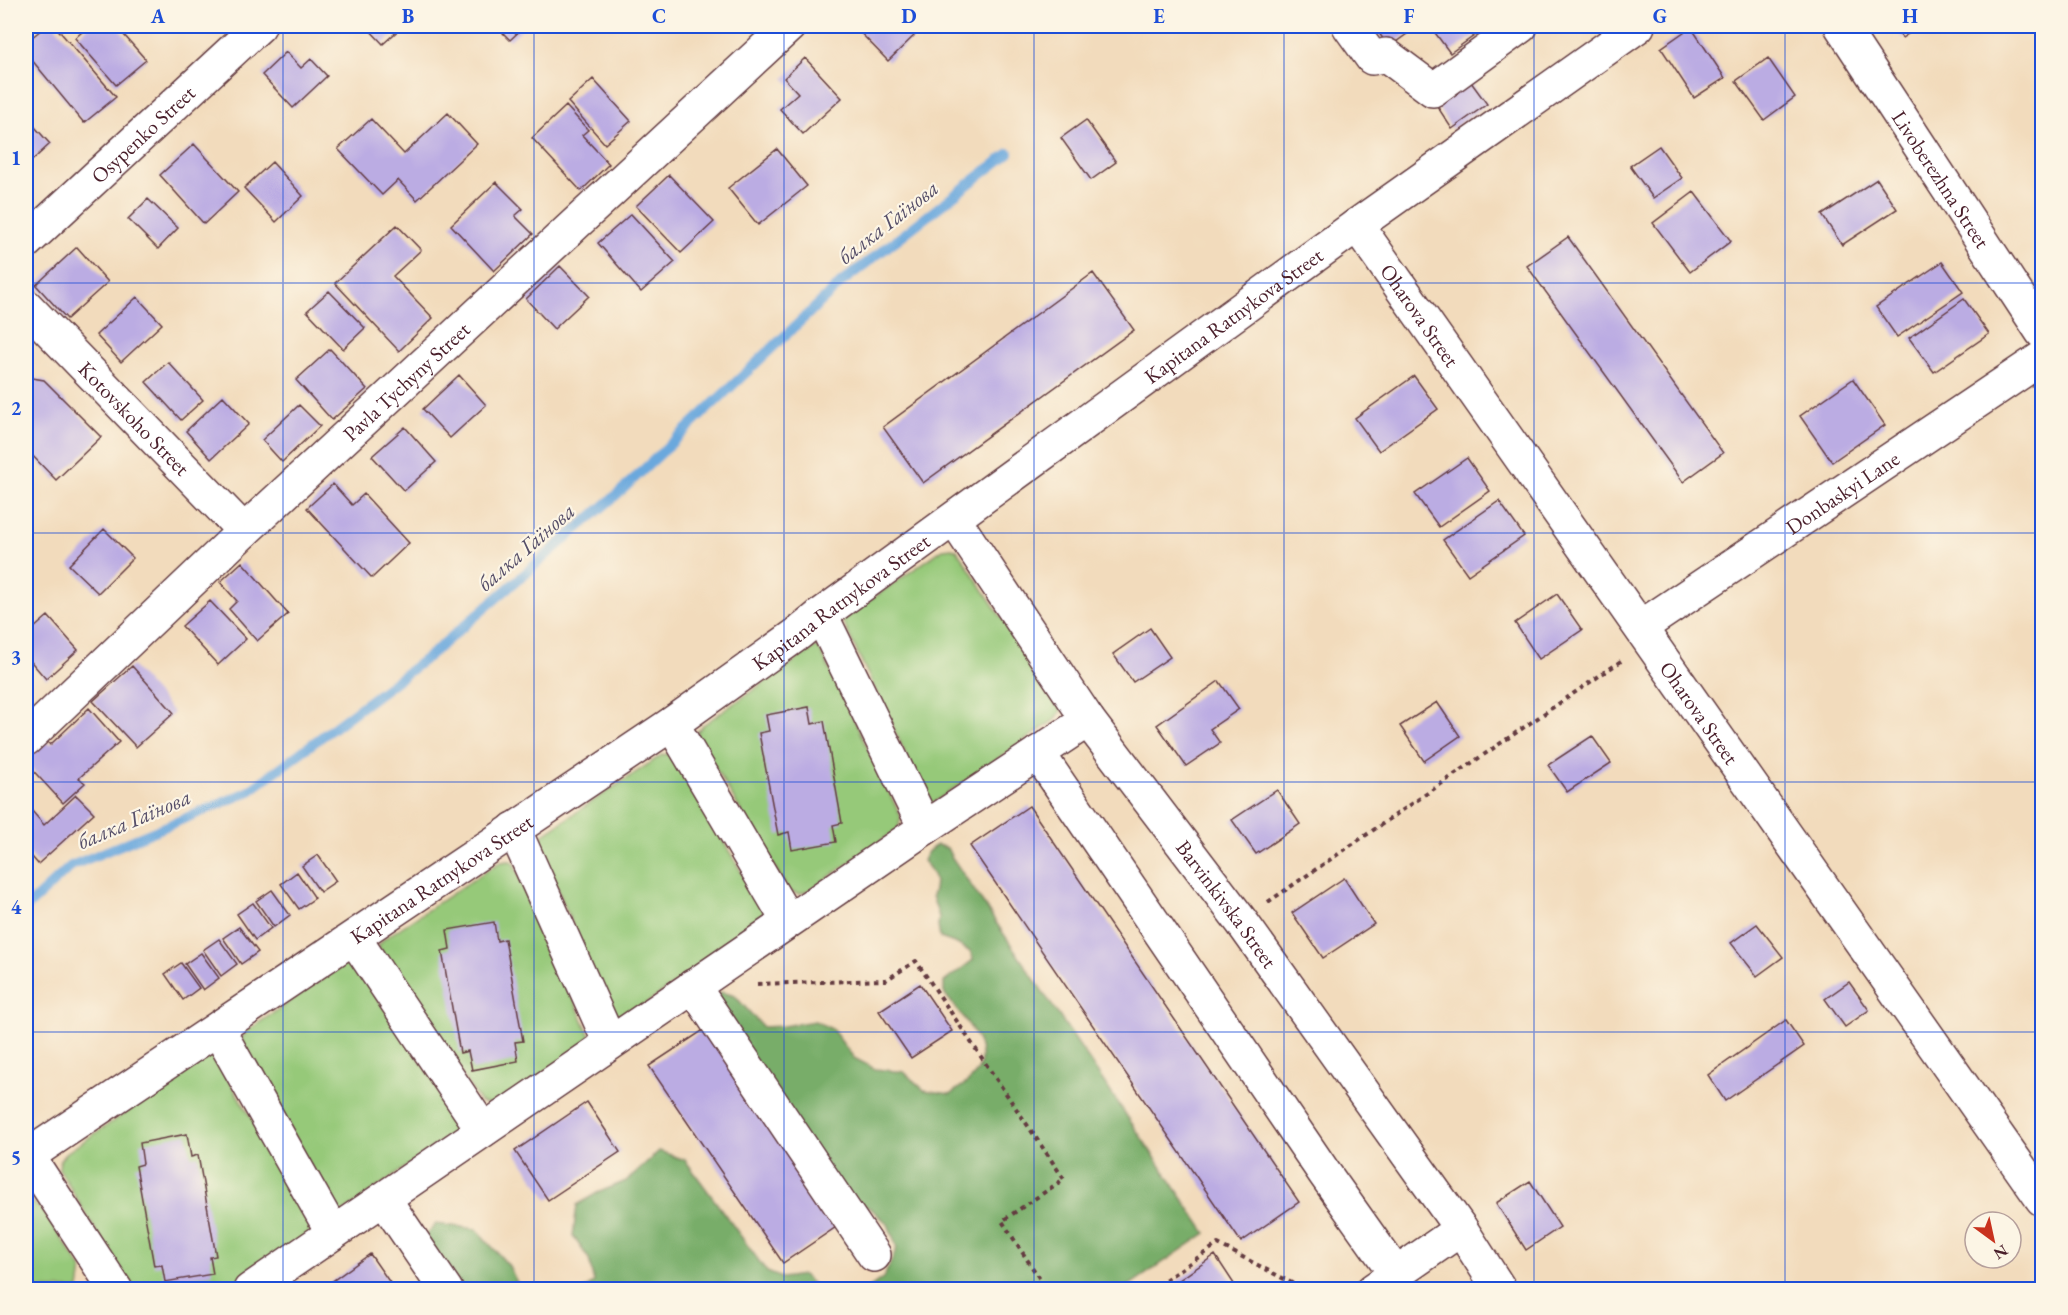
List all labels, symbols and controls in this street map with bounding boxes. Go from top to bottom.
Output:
text: A [150,3,166,29]
text: B [402,3,414,29]
text: C [652,3,666,29]
text: D [901,3,917,29]
text: E [1153,3,1165,29]
text: F [1404,3,1415,29]
text: G [1653,3,1667,29]
text: H [1902,3,1918,29]
street label: Osypenko Street [85,79,201,189]
street label: Livoberezhna Street [1886,105,1997,253]
text: 1 [11,145,21,171]
water label: балка Гаїнова [832,174,944,270]
street label: Kapitana Ratnykova Street [1138,241,1328,389]
street label: Oharova Street [1375,258,1466,372]
street label: Pavla Tychyny Street [337,315,475,447]
street label: Kotovskoho Street [73,355,196,481]
text: 2 [11,395,22,421]
street label: Donbaskyi Lane [1780,444,1904,540]
water label: балка Гаїнова [471,497,581,597]
street label: Kapitana Ratnykova Street [746,527,935,676]
text: 3 [11,644,21,670]
street label: Oharova Street [1654,656,1746,770]
water label: балка Гаїнова [73,782,195,856]
street label: Kapitana Ratnykova Street [345,807,538,949]
street label: Barvinkivska Street [1171,834,1284,973]
text: 4 [11,894,22,920]
text: 5 [11,1144,21,1170]
north arrow [1963,1210,2023,1270]
text: N [1990,1240,2012,1265]

